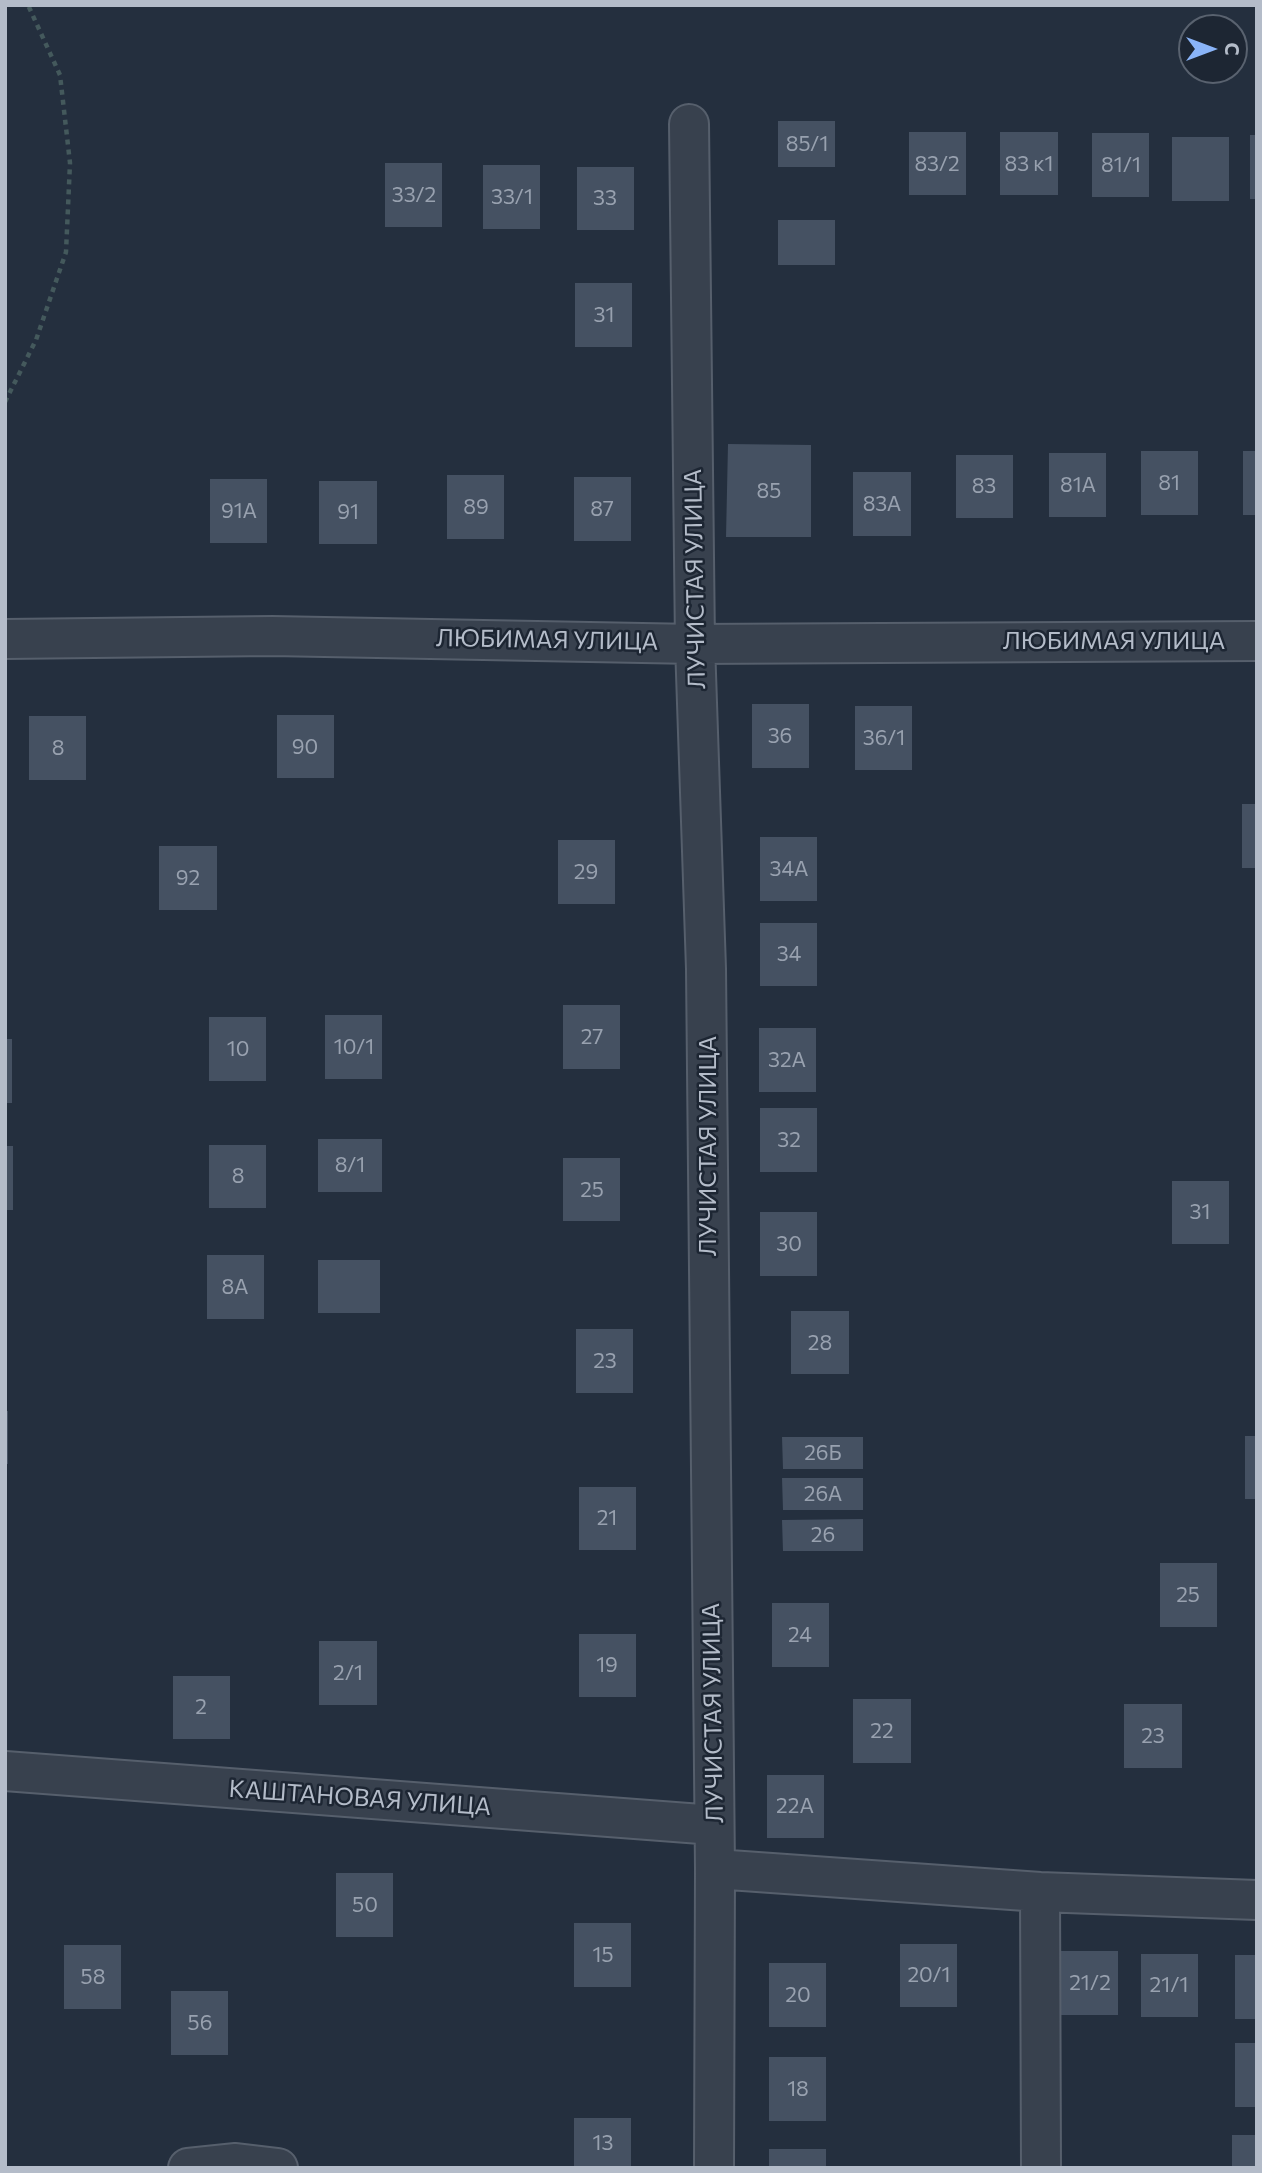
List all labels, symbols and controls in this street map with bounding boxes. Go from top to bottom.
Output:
north arrow [1178,14,1248,84]
text: С [1221,43,1244,56]
house number: 85/1 [786,131,828,157]
house number: 83/2 [914,151,960,177]
house number: 83 к1 [1005,151,1053,177]
house number: 81/1 [1101,152,1141,178]
house number: 33/2 [392,182,436,208]
house number: 33/1 [491,184,533,210]
house number: 33 [593,185,617,211]
house number: 31 [594,302,614,328]
street label: ЛУЧИСТАЯ УЛИЦА [679,469,711,689]
house number: 81 [1158,470,1180,496]
house number: 81А [1060,472,1096,498]
house number: 83 [972,473,996,499]
house number: 85 [757,478,781,504]
house number: 83А [863,491,901,517]
house number: 89 [463,494,489,520]
house number: 87 [590,496,614,522]
house number: 91А [221,498,257,524]
house number: 91 [337,499,359,525]
street label: ЛЮБИМАЯ УЛИЦА [436,624,658,656]
street label: ЛЮБИМАЯ УЛИЦА [1003,627,1225,655]
house number: 36 [768,723,792,749]
house number: 36/1 [863,725,905,751]
house number: 90 [292,734,318,760]
house number: 8 [52,735,64,761]
house number: 34А [769,856,809,882]
house number: 29 [574,859,598,885]
house number: 92 [176,865,200,891]
house number: 34 [777,941,801,967]
house number: 27 [581,1024,603,1050]
house number: 10/1 [334,1034,374,1060]
house number: 10 [227,1036,249,1062]
street label: ЛУЧИСТАЯ УЛИЦА [694,1036,722,1256]
house number: 32А [768,1047,806,1073]
house number: 32 [777,1127,801,1153]
house number: 8/1 [335,1152,365,1178]
house number: 8 [232,1163,244,1189]
house number: 25 [580,1177,604,1203]
house number: 31 [1190,1199,1210,1225]
house number: 30 [776,1231,802,1257]
house number: 8А [222,1274,248,1300]
house number: 28 [808,1330,832,1356]
house number: 23 [593,1348,617,1374]
house number: 26Б [804,1440,842,1466]
house number: 26А [804,1481,842,1507]
house number: 21 [597,1505,617,1531]
house number: 26 [811,1522,835,1548]
house number: 25 [1176,1582,1200,1608]
street label: ЛУЧИСТАЯ УЛИЦА [697,1603,729,1823]
house number: 24 [788,1622,812,1648]
house number: 19 [596,1652,618,1678]
house number: 2/1 [333,1660,363,1686]
house number: 2 [195,1694,207,1720]
house number: 22 [870,1718,894,1744]
house number: 23 [1141,1723,1165,1749]
street label: КАШТАНОВАЯ УЛИЦА [228,1774,492,1822]
house number: 22А [776,1793,814,1819]
house number: 50 [352,1892,378,1918]
house number: 15 [592,1942,614,1968]
house number: 20/1 [907,1962,951,1988]
house number: 58 [81,1964,105,1990]
house number: 21/2 [1069,1970,1111,1996]
house number: 21/1 [1150,1972,1188,1998]
house number: 20 [785,1982,811,2008]
house number: 56 [188,2010,212,2036]
house number: 18 [787,2076,809,2102]
house number: 13 [593,2130,613,2156]

